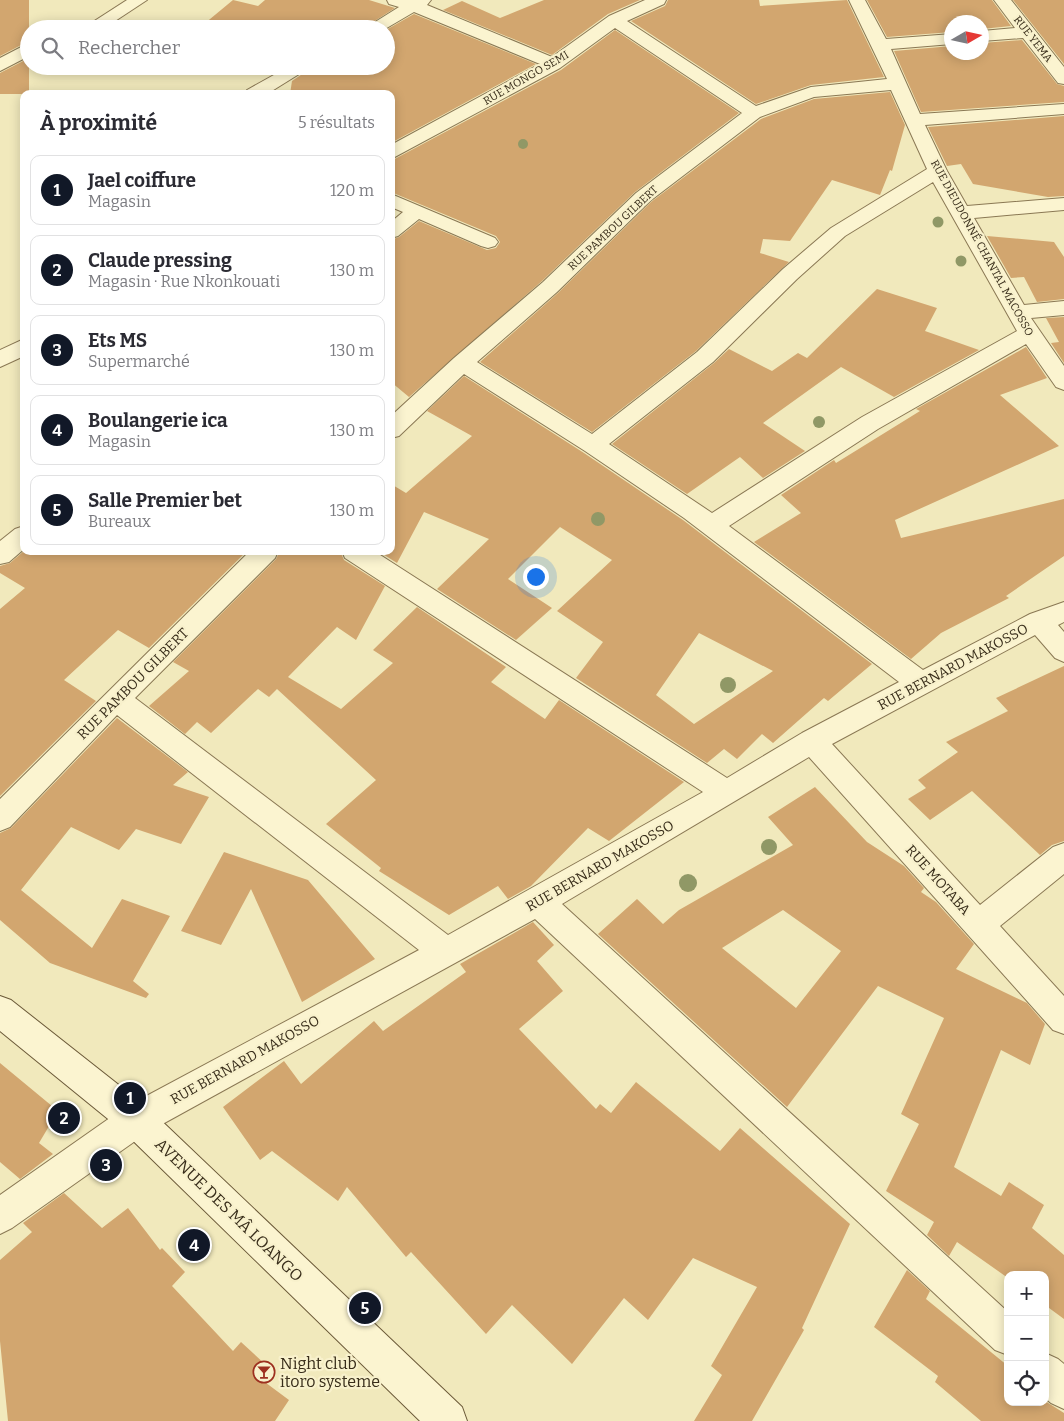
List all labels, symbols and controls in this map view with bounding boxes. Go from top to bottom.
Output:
street label: RUE YEMA [1011,13,1055,65]
north arrow [944,15,989,60]
search box [20,20,395,75]
icon: search [38,34,66,62]
text: Rechercher [78,36,180,59]
street label: RUE MONGO SEMI [481,48,571,108]
text: À proximité [40,110,157,136]
text: 5 résultats [298,113,375,132]
street label: RUE DIEUDONNÉ CHANTAL MACOSSO [928,157,1037,338]
text: Jael coiffure [88,169,196,192]
text: 1 [54,181,60,200]
text: 120 m [330,181,374,200]
street label: RUE PAMBOU GILBERT [565,183,661,273]
text: Magasin [88,192,151,211]
text: Claude pressing [88,249,232,272]
text: 2 [52,261,62,280]
text: 130 m [330,261,374,280]
text: Magasin · Rue Nkonkouati [88,272,280,291]
text: Ets MS [88,329,147,352]
text: 3 [52,341,62,360]
text: 130 m [330,341,374,360]
text: Supermarché [88,352,190,371]
text: Boulangerie ica [88,409,228,432]
text: 4 [52,421,62,440]
text: 130 m [330,421,374,440]
text: Magasin [88,432,151,451]
text: Salle Premier bet [88,489,242,512]
text: 5 [53,501,61,520]
text: 130 m [330,501,374,520]
text: Bureaux [88,512,151,531]
your location [523,564,549,590]
street label: RUE BERNARD MAKOSSO [875,620,1031,714]
street label: RUE PAMBOU GILBERT [74,625,192,743]
street label: RUE BERNARD MAKOSSO [523,817,677,915]
street label: RUE MOTABA [902,841,974,919]
street label: RUE BERNARD MAKOSSO [167,1012,323,1108]
pin: 1 [114,1079,146,1117]
pin: 2 [48,1099,80,1137]
street label: AVENUE DES MÂ LOANGO [151,1134,307,1285]
pin: 3 [90,1146,122,1184]
pin: 4 [178,1226,210,1264]
map controls [1004,1271,1049,1406]
button: + [1004,1271,1049,1316]
pin: 5 [349,1289,381,1327]
button: − [1004,1316,1049,1361]
place label: Night club itoro systeme [280,1354,380,1391]
bar icon: Night club itoro systeme [252,1360,276,1384]
button: locate [1004,1361,1049,1406]

